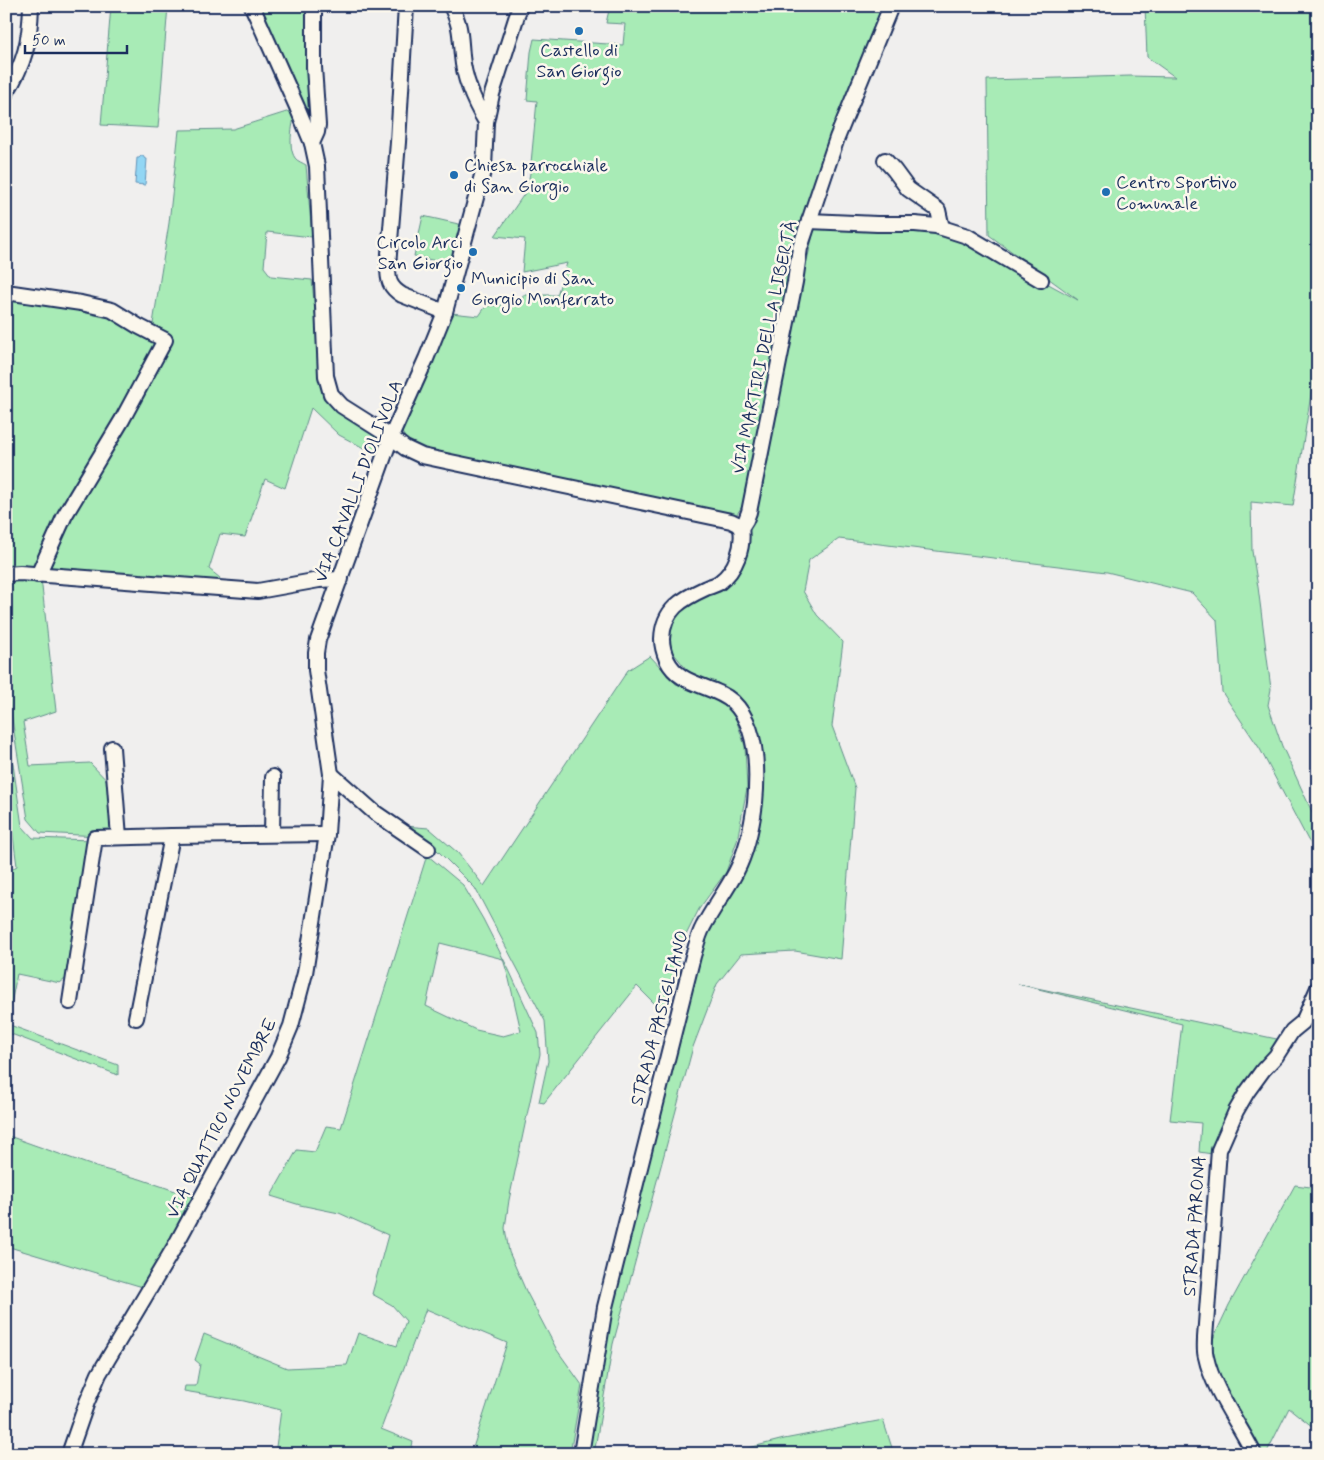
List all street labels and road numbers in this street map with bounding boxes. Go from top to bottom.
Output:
street label: VIA MARTIRI DELLA LIBERTÀ [726,218,804,476]
street label: VIA CAVALLI D'OLIVOLA [309,377,409,586]
street label: STRADA PASIGLIANO [625,928,695,1109]
street label: VIA QUATTRO NOVEMBRE [161,1014,283,1223]
street label: STRADA PARONA [1178,1155,1212,1297]

